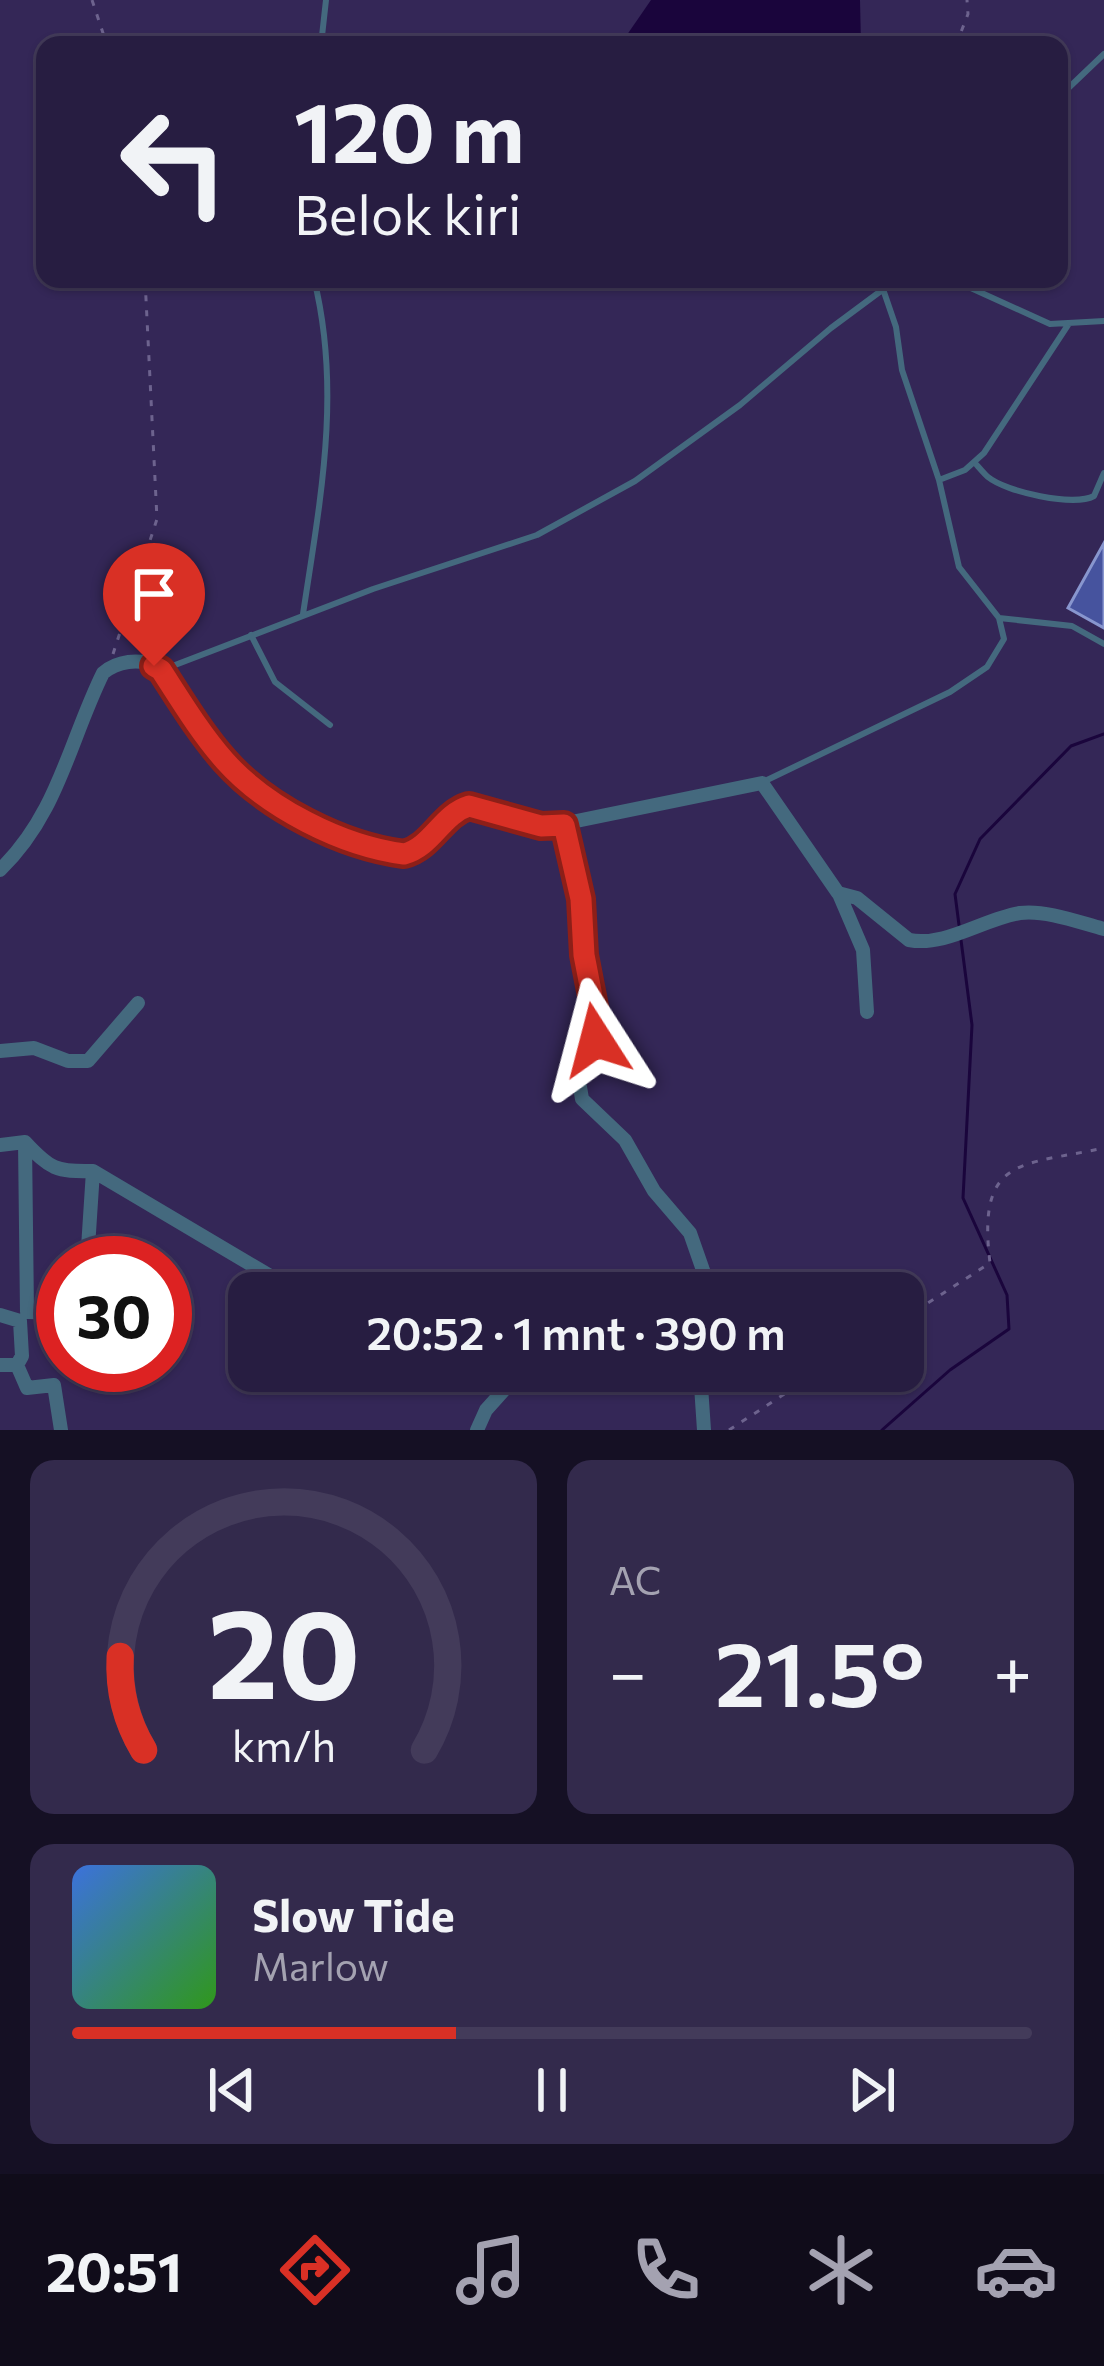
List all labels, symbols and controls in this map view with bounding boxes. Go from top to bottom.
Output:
text: 120 m [294,78,524,180]
icon: left [96,84,252,240]
text: Belok kiri [294,180,522,246]
pin [103,543,205,666]
icon: arrive [121,561,187,627]
position arrow [533,977,659,1103]
speed limit sign: 30 [36,1236,192,1392]
text: 20:52 · 1 mnt · 390 m [367,1304,786,1359]
text: AC [609,1555,661,1603]
text: 20 [207,1572,360,1725]
text: 21.5° [715,1615,925,1726]
text: − [609,1630,647,1711]
text: + [993,1630,1032,1711]
text: km/h [231,1718,336,1771]
text: Slow Tide [252,1886,455,1941]
text: Marlow [252,1941,389,1989]
icon: previous [199,2057,265,2123]
icon: pause [519,2057,585,2123]
icon: next [839,2057,905,2123]
icon: directions [273,2228,357,2312]
icon: music [449,2228,533,2312]
icon: phone [624,2228,708,2312]
icon: climate [799,2228,883,2312]
icon: car [974,2228,1058,2312]
text: 20:51 [46,2237,182,2303]

